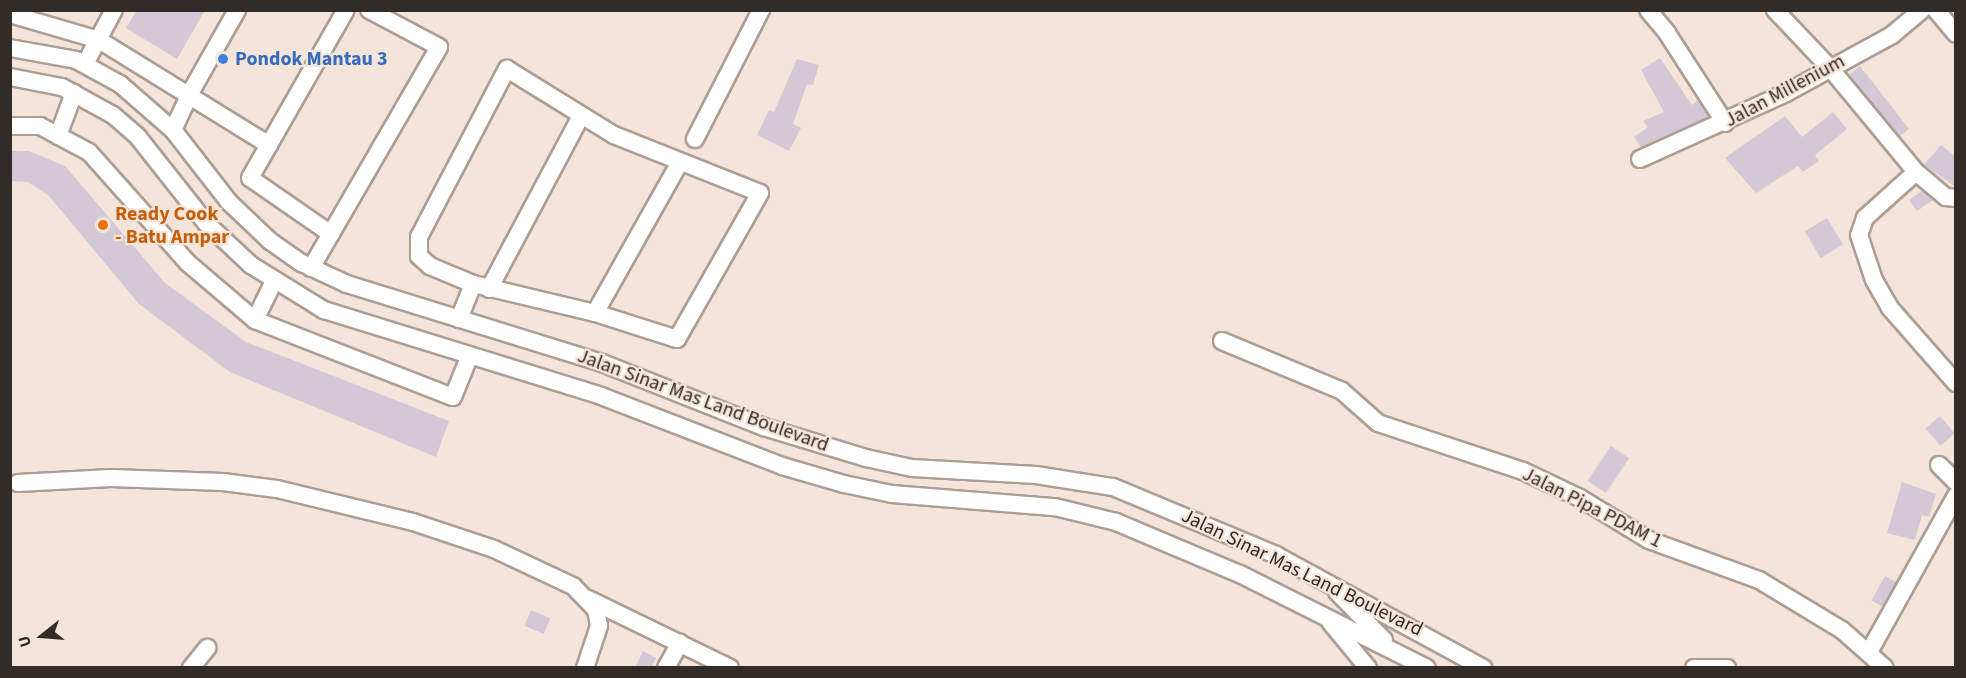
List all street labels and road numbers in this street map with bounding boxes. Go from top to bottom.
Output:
street label: Jalan Millenium [1721,49,1849,133]
street label: Jalan Sinar Mas Land Boulevard [574,344,832,458]
street label: Jalan Pipa PDAM 1 [1518,462,1666,554]
street label: Jalan Sinar Mas Land Boulevard [1177,504,1427,642]

